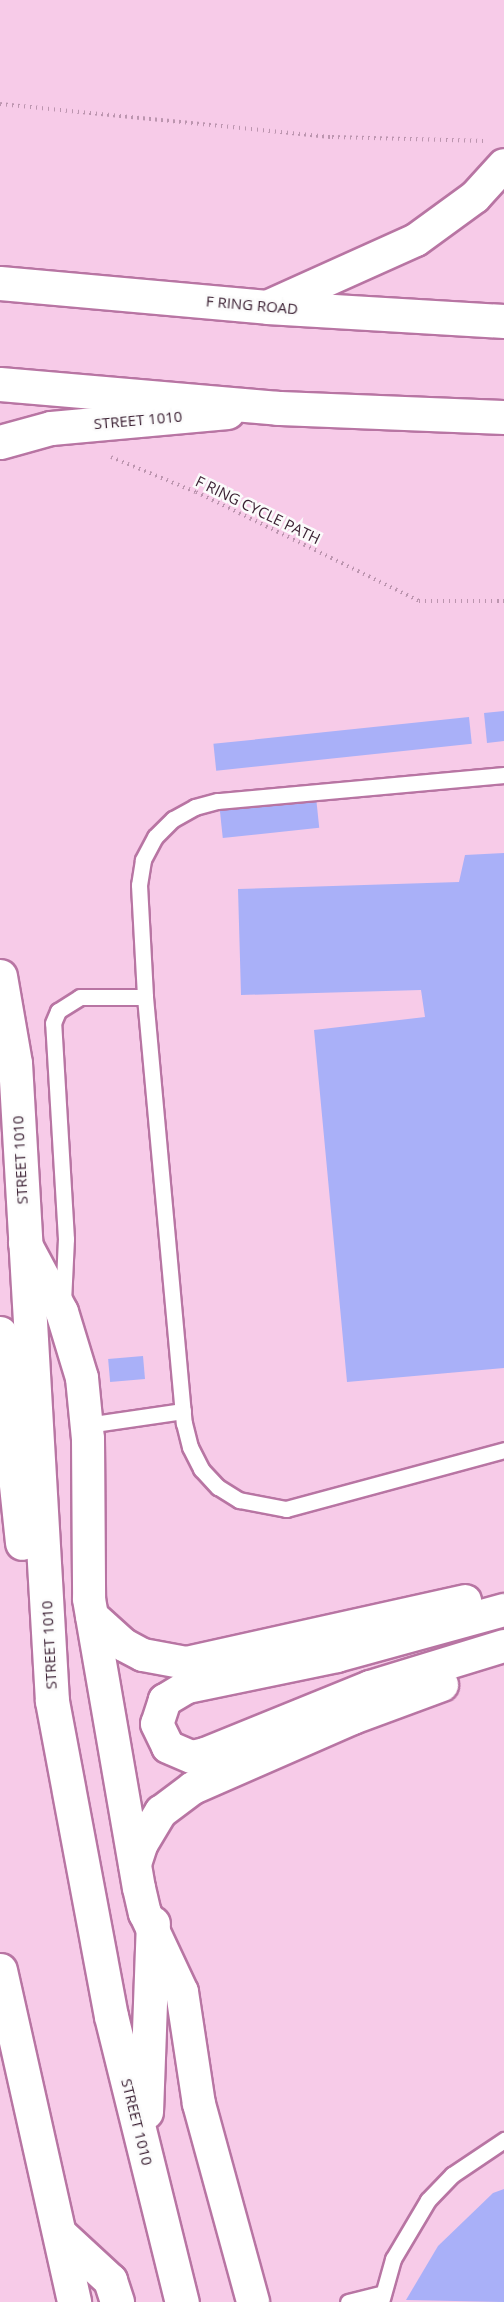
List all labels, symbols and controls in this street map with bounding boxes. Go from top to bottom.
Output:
street label: F RING ROAD [205,292,299,318]
street label: STREET 1010 [93,407,183,433]
street label: F RING CYCLE PATH [193,472,323,548]
street label: STREET 1010 [9,1115,31,1205]
street label: STREET 1010 [38,1600,60,1690]
street label: STREET 1010 [118,2077,156,2167]

